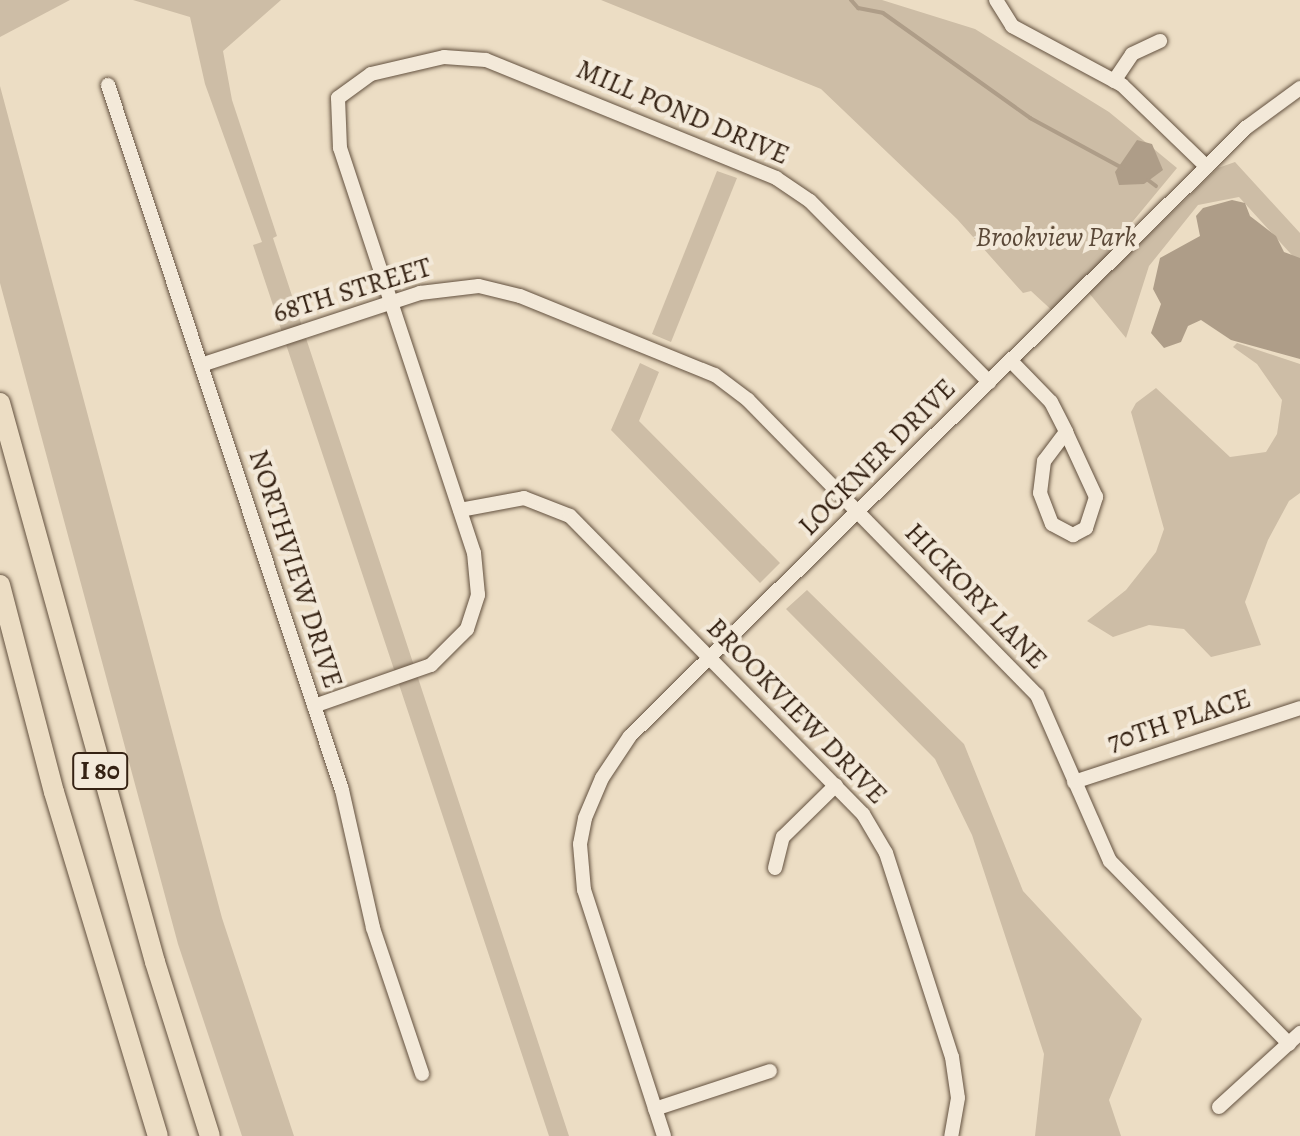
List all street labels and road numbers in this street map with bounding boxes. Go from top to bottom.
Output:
street label: MILL POND DRIVE [572,52,794,172]
street label: 68TH STREET [269,250,435,330]
street label: LOCKNER DRIVE [791,371,963,543]
street label: NORTHVIEW DRIVE [242,445,350,693]
street label: HICKORY LANE [898,516,1054,676]
street label: BROOKVIEW DRIVE [700,611,894,811]
street label: 70TH PLACE [1103,681,1255,759]
road number: I 80 [72,749,128,793]

